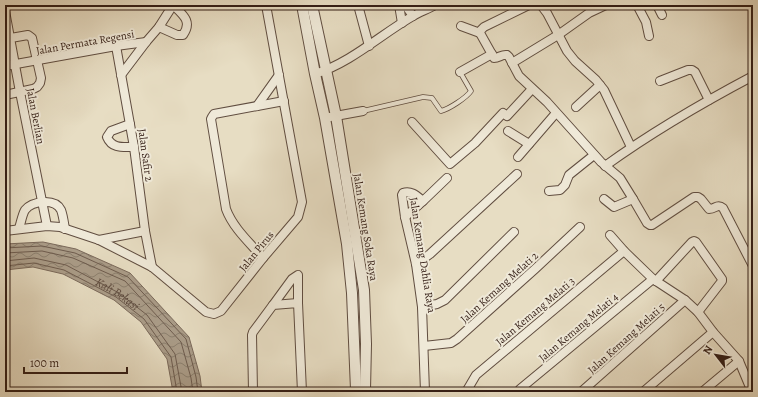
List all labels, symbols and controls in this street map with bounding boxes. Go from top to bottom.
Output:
street label: Jalan Permata Regensi [35,26,135,59]
street label: Jalan Berlian [23,87,48,145]
street label: Jalan Safir 2 [134,128,157,182]
street label: Jalan Kemang Soka Raya [350,172,382,283]
street label: Jalan Kemang Dahlia Raya [406,196,439,315]
street label: Jalan Pirus [235,228,277,275]
street label: Jalan Kemang Melati 2 [457,248,541,326]
water label: Kali Bekasi [93,274,143,314]
street label: Jalan Kemang Melati 3 [492,274,578,349]
street label: Jalan Kemang Melati 4 [535,290,621,365]
street label: Jalan Kemang Melati 5 [584,299,668,377]
north arrow [696,335,736,375]
text: N [699,343,716,357]
scale bar [24,349,127,375]
text: 100 m [30,355,59,371]

